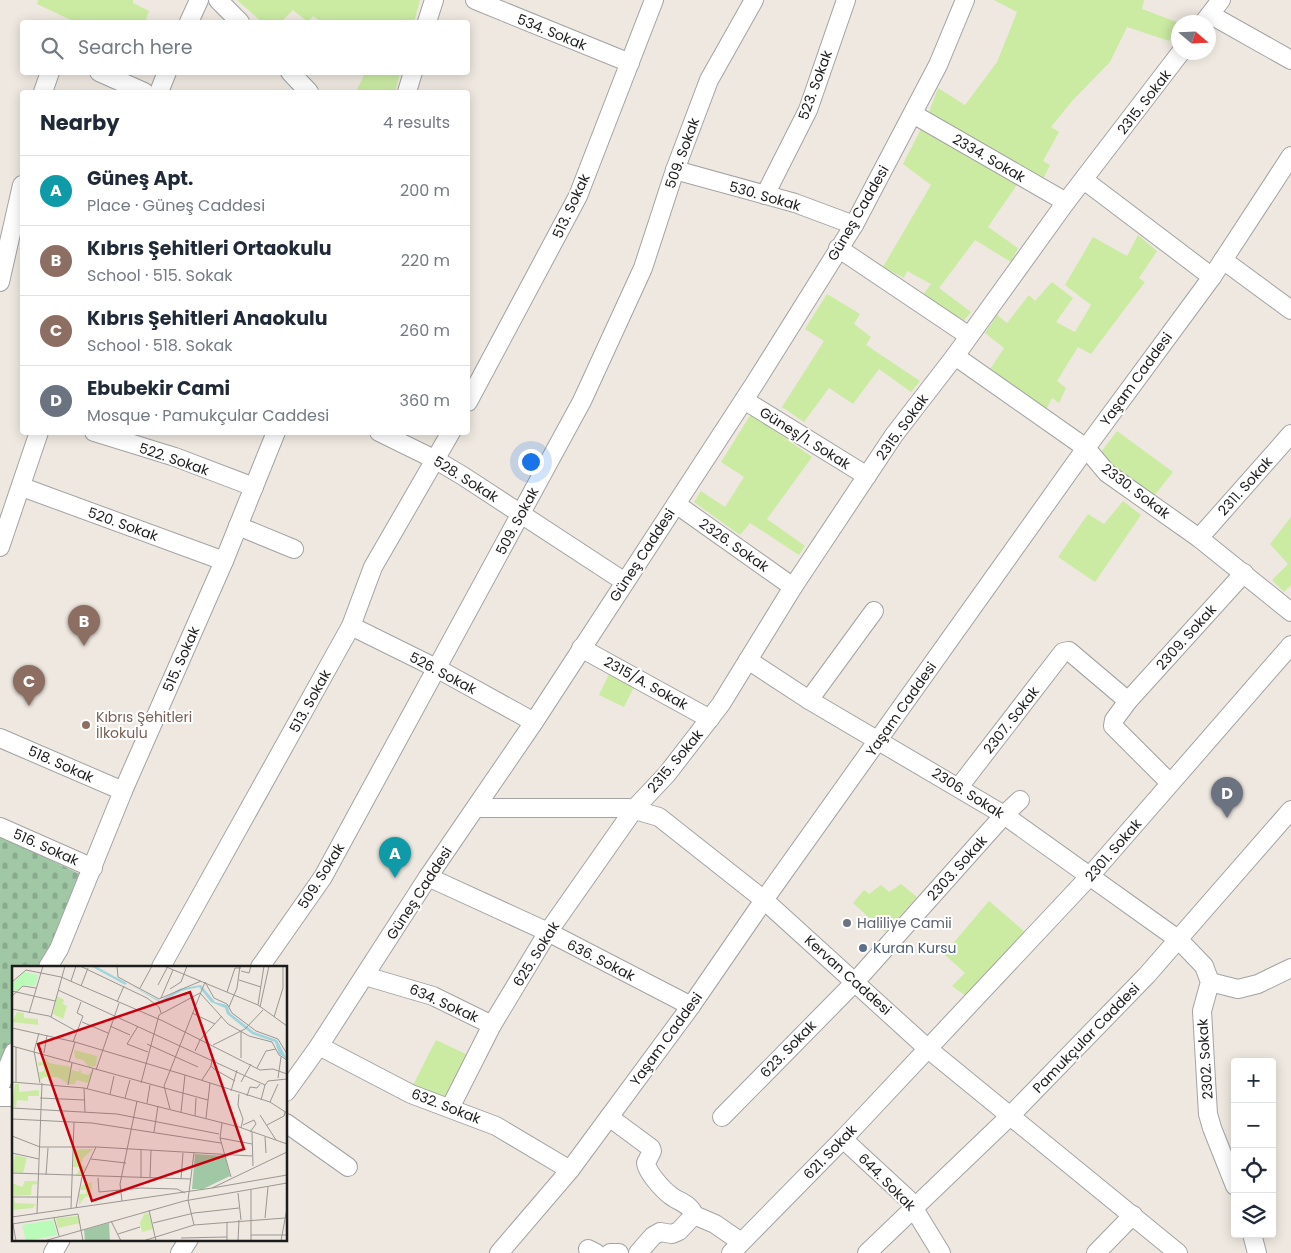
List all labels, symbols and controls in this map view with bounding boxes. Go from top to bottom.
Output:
street label: 534. Sokak [514,9,591,55]
north arrow [1171,15,1216,60]
search box [20,20,470,75]
icon: search [38,34,66,62]
text: Search here [78,34,192,61]
street label: 523. Sokak [793,47,837,123]
street label: 2315. Sokak [1112,65,1176,139]
text: Nearby [40,108,120,137]
text: 4 results [383,111,450,134]
street label: 509. Sokak [660,114,704,191]
street label: 2334. Sokak [949,129,1030,187]
street label: Güneş Caddesi [823,162,893,264]
text: Güneş Apt. [87,165,193,192]
street label: 513. Sokak [547,170,595,242]
street label: 530. Sokak [727,176,804,216]
text: A [50,179,62,202]
text: 200 m [400,179,450,202]
text: Place · Güneş Caddesi [87,194,265,217]
text: Kıbrıs Şehitleri Ortaokulu [87,235,331,262]
text: B [51,249,61,272]
text: 220 m [401,249,450,272]
text: School · 515. Sokak [87,264,232,287]
text: Kıbrıs Şehitleri Anaokulu [87,305,327,332]
text: C [50,319,62,342]
text: 260 m [400,319,450,342]
street label: Yaşam Caddesi [1095,328,1177,430]
text: School · 518. Sokak [87,334,233,357]
text: Ebubekir Cami [87,375,230,402]
text: D [50,389,62,412]
text: 360 m [400,389,450,412]
street label: 2315. Sokak [871,389,933,464]
street label: Güneş/1. Sokak [756,402,855,474]
text: Mosque · Pamukçular Caddesi [87,404,329,427]
street label: 522. Sokak [136,438,212,481]
your location [518,449,544,475]
street label: 528. Sokak [430,451,503,507]
street label: 2311. Sokak [1213,452,1277,520]
street label: 2330. Sokak [1098,459,1175,524]
street label: 509. Sokak [491,483,544,558]
street label: 520. Sokak [85,502,162,546]
street label: Güneş Caddesi [604,505,680,605]
street label: 2326. Sokak [695,514,774,577]
street label: 2309. Sokak [1151,599,1221,674]
pin: B [68,605,100,646]
street label: 515. Sokak [158,622,205,695]
street label: 526. Sokak [406,647,481,699]
street label: 2315/A. Sokak [600,652,692,715]
street label: Yaşam Caddesi [861,658,941,760]
pin: C [13,665,45,706]
street label: 513. Sokak [284,665,336,736]
street label: 2307. Sokak [978,682,1044,758]
place label: Kıbrıs Şehitleri İlkokulu [96,707,192,743]
marker: Kıbrıs Şehitleri İlkokulu [80,719,92,731]
street label: 2315. Sokak [642,724,708,797]
street label: 518. Sokak [25,741,98,788]
street label: 2306. Sokak [928,763,1009,824]
pin: D [1211,777,1243,818]
street label: 2301. Sokak [1080,814,1146,886]
street label: 516. Sokak [10,824,83,871]
street label: 2303. Sokak [922,831,992,905]
pin: A [379,837,411,878]
street label: 509. Sokak [293,839,350,913]
street label: Güneş Caddesi [381,843,457,943]
place label: Haliliye Camii [857,913,952,933]
street label: 625. Sokak [508,917,564,990]
marker: Haliliye Camii [841,917,853,929]
street label: Kervan Caddesi [800,930,896,1020]
street label: 636. Sokak [564,934,639,986]
place label: Kuran Kursu [873,938,957,958]
marker: Kuran Kursu [857,942,869,954]
inset map [12,966,288,1240]
street label: Pamukçular Caddesi [1028,978,1144,1098]
street label: 634. Sokak [406,979,482,1027]
street label: Yaşam Caddesi [625,988,707,1090]
street label: 623. Sokak [755,1015,821,1082]
street label: 2302. Sokak [1192,1017,1218,1100]
map controls [1231,1058,1276,1238]
button: + [1231,1058,1276,1103]
street label: 632. Sokak [408,1084,484,1129]
button: − [1231,1103,1276,1148]
street label: 621. Sokak [799,1120,862,1184]
button: locate [1231,1148,1276,1193]
street label: 644. Sokak [854,1149,921,1216]
button: layers [1231,1193,1276,1238]

